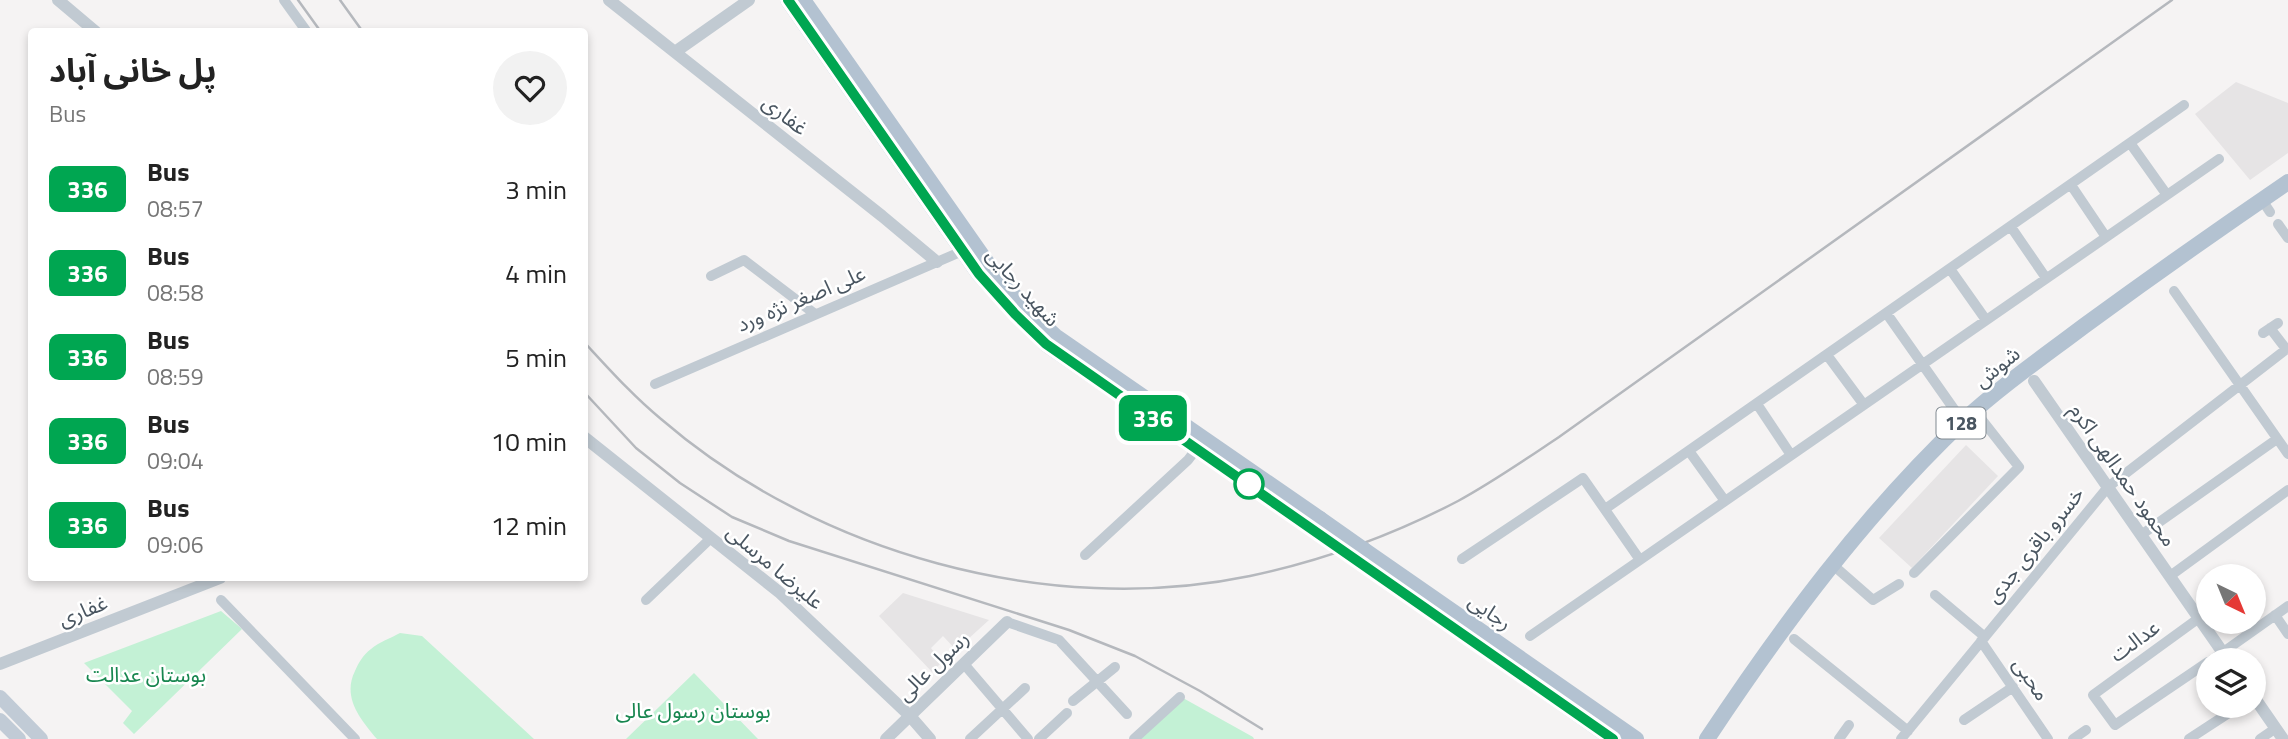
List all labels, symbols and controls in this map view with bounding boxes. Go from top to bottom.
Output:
text: پل خانی آباد [49,45,217,95]
button: heart [493,51,567,125]
street label: غفاری [756,86,815,142]
text: Bus [49,96,86,131]
text: Bus [147,152,189,191]
text: 3 min [505,170,567,209]
text: 336 [67,171,108,207]
text: 08:57 [147,191,204,226]
text: Bus [147,236,189,275]
street label: شهید رجایی [979,239,1068,333]
text: 4 min [505,254,567,293]
text: 336 [67,255,108,291]
street label: علی اصغر نژه ورد [731,256,870,340]
text: 08:58 [147,275,204,310]
text: Bus [147,320,189,359]
street label: شوش [1966,337,2027,395]
text: 5 min [505,338,567,377]
text: 336 [67,339,108,375]
text: 08:59 [147,359,204,394]
line badge: 336 [1113,395,1193,441]
street label: محمود حمدالهی اکرم [2061,396,2185,553]
text: 336 [1133,400,1173,436]
text: Bus [147,404,189,443]
road number: 128 [1937,408,1986,438]
text: 10 min [491,422,567,461]
text: 336 [67,423,108,459]
text: 09:04 [147,443,204,478]
unlabelled marker [1234,469,1264,499]
street label: خسرو باقری جدی [1977,479,2091,610]
text: Bus [147,488,189,527]
text: 12 min [491,506,567,545]
text: 336 [67,507,108,543]
street label: علیرضا مرسلی [720,516,832,617]
text: 09:06 [147,527,204,562]
north arrow [2196,564,2266,634]
map controls [2196,564,2266,718]
street label: رجایی [1462,585,1519,638]
street label: غفاری [53,586,112,634]
street label: عدالت [2103,611,2166,669]
street label: رسول عالی [889,622,976,708]
button: layers [2196,648,2266,718]
street label: محبی [2005,650,2058,707]
park label: بوستان عدالت [86,658,206,690]
park label: بوستان رسول عالی [615,694,771,726]

